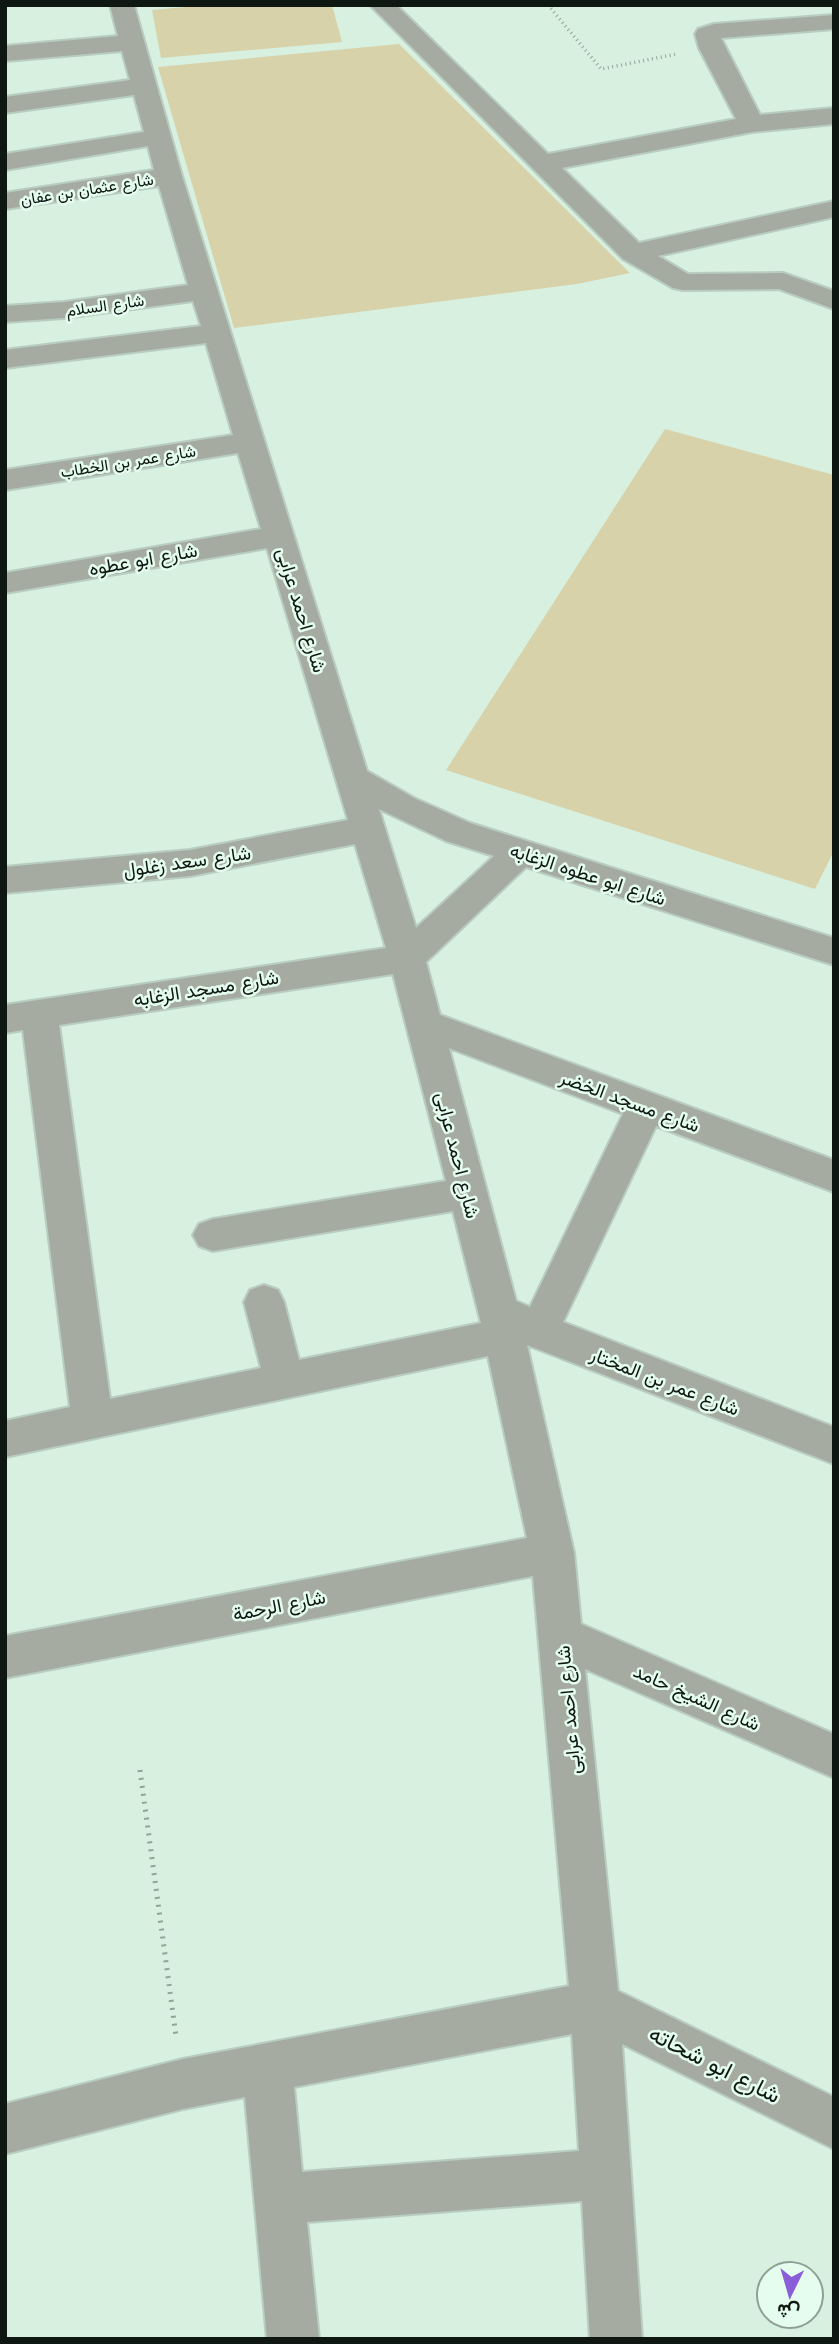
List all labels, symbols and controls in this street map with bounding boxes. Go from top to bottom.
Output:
street label: شارع عثمان بن عفان [19,170,155,211]
street label: شارع السلام [65,291,146,322]
street label: شارع عمر بن الخطاب [59,441,197,484]
street label: شارع ابو عطوه [87,539,199,581]
street label: شارع احمد عرابى [271,545,331,676]
street label: شارع ابو عطوه الزغابه [507,838,669,911]
street label: شارع سعد زغلول [122,841,253,883]
street label: شارع مسجد الزغابه [132,966,280,1012]
street label: شارع مسجد الخضر [556,1065,703,1138]
street label: شارع احمد عرابى [430,1090,484,1221]
street label: شارع عمر بن المختار [586,1342,743,1421]
street label: شارع الرحمة [231,1585,328,1627]
street label: شارع احمد عرابى [551,1644,587,1775]
street label: شارع الشيخ حامد [629,1659,764,1737]
street label: شارع ابو شحاته [644,2020,785,2111]
north arrow [755,2260,825,2330]
text: ش [776,2299,801,2324]

